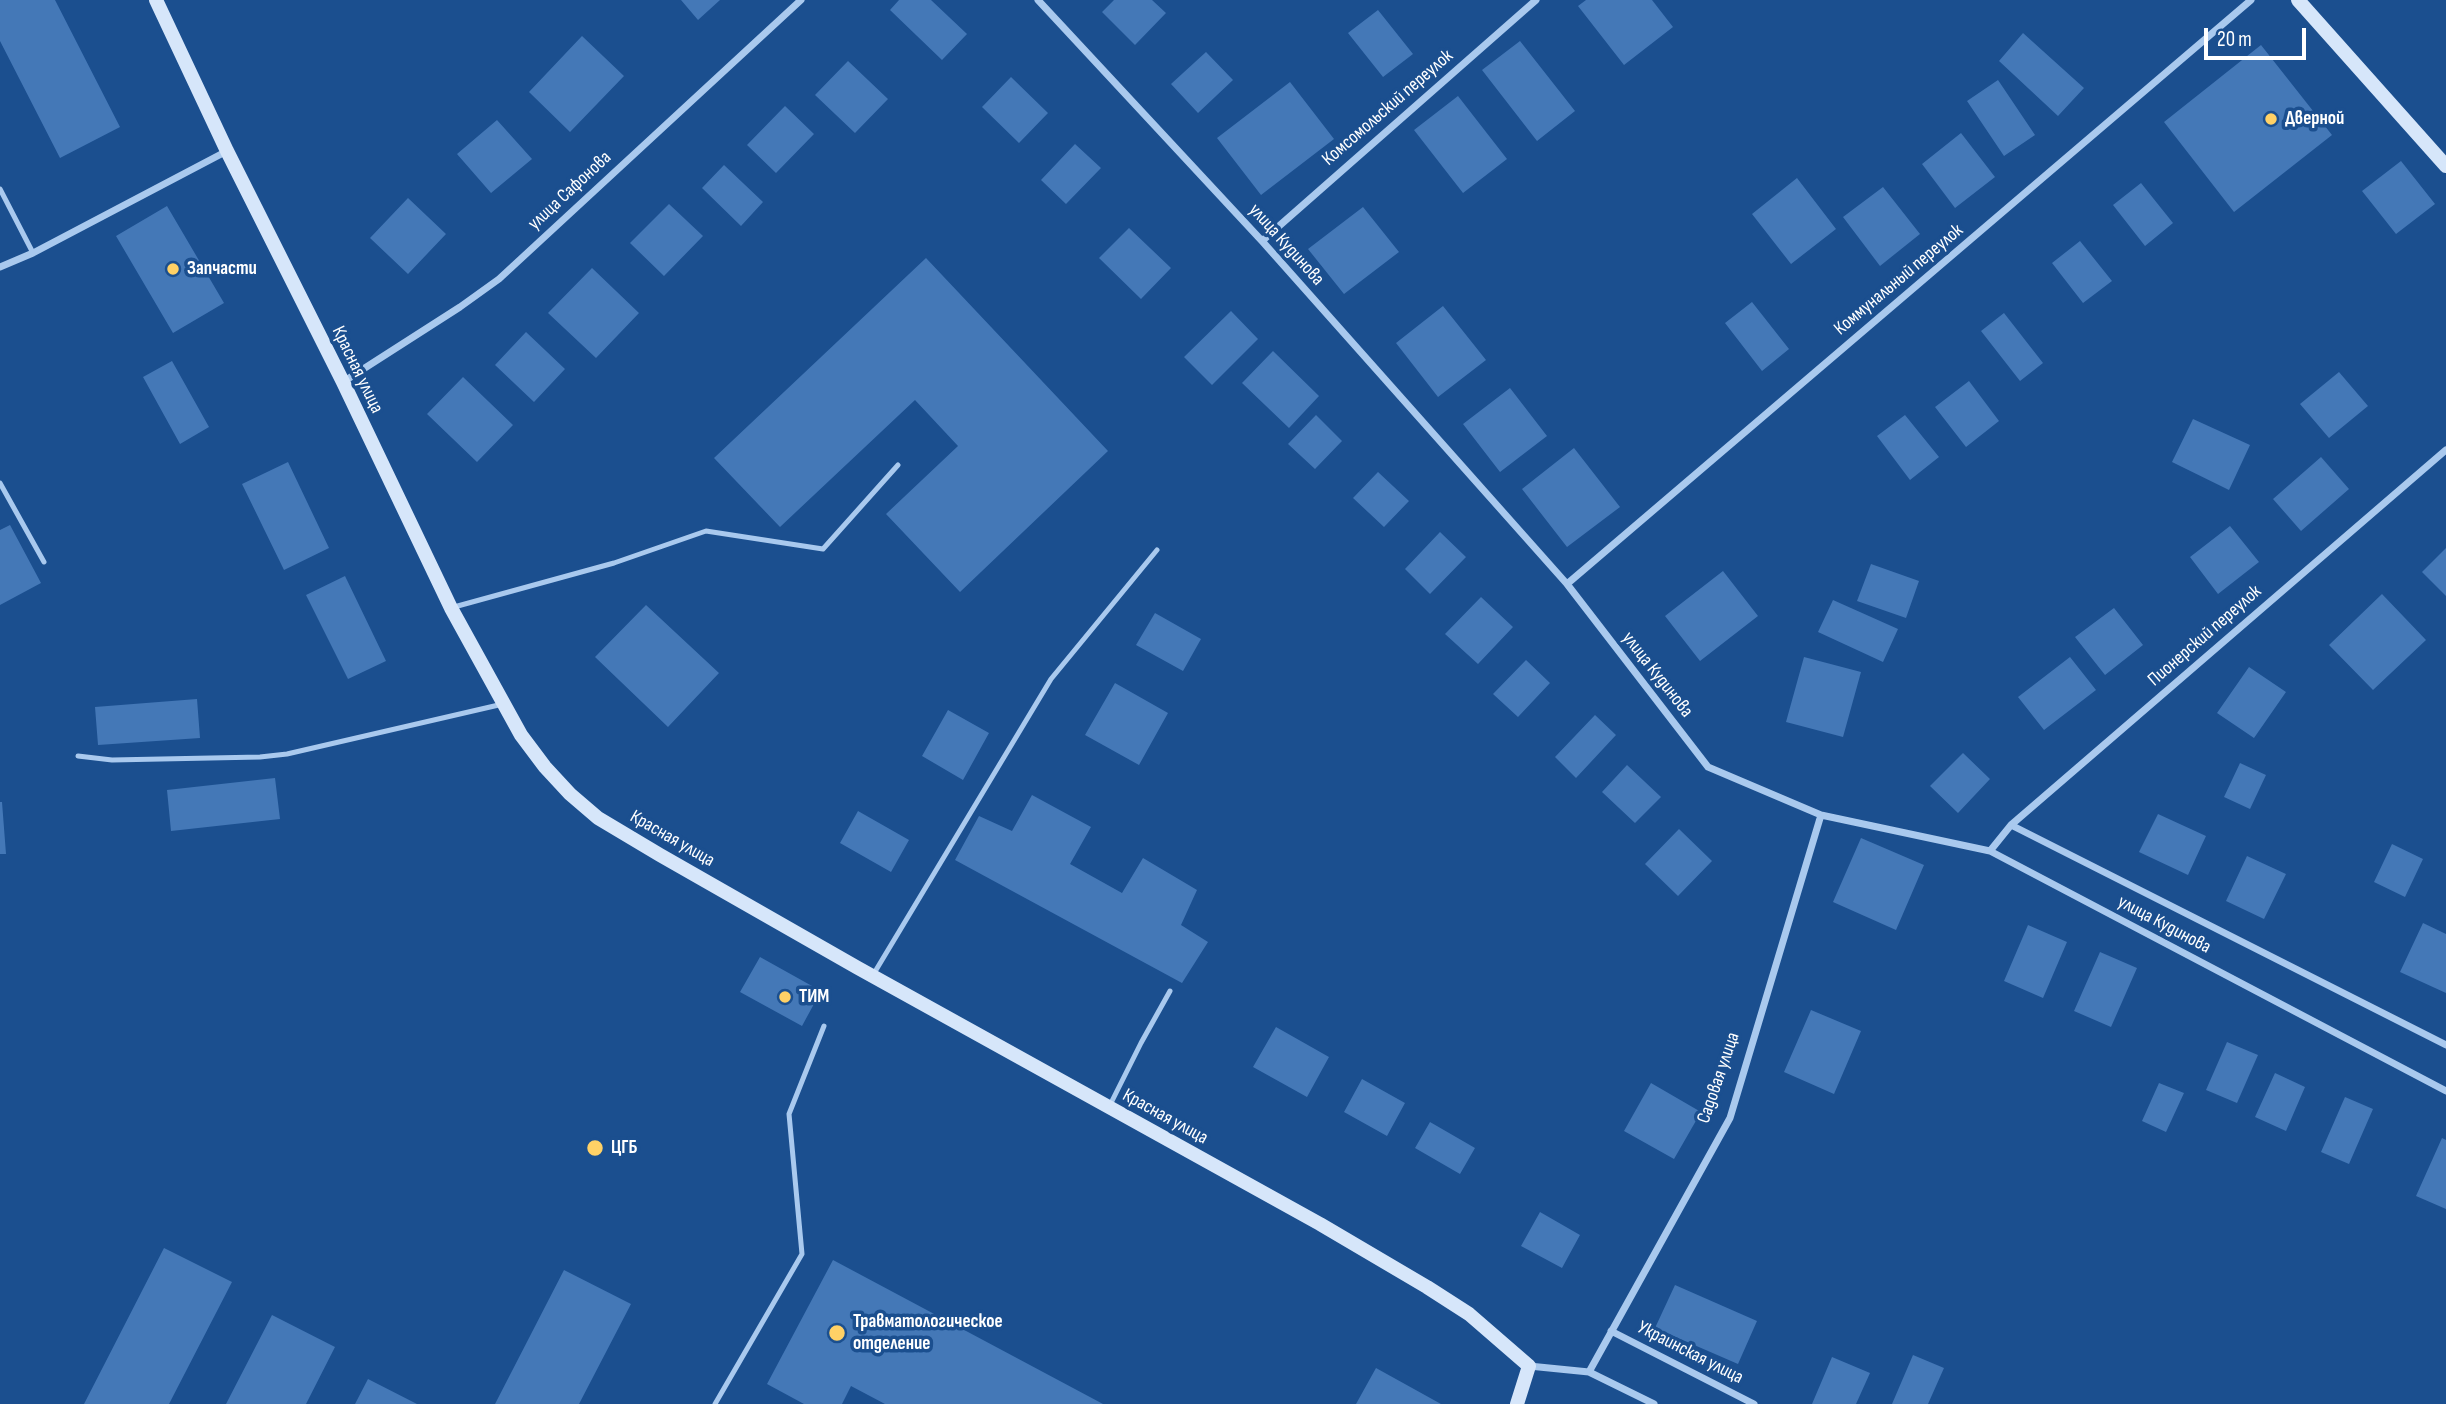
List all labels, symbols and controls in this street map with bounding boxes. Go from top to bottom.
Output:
scale bar [2208,14,2310,58]
text: 20 m [2217,27,2252,52]
street label: Комсомольский переулок [1318,45,1458,171]
place label: Дверной [2285,108,2344,130]
marker: Дверной [2263,111,2279,127]
street label: улица Сафонова [524,147,616,235]
street label: улица Кудинова [1243,199,1329,291]
street label: Коммунальный переулок [1830,219,1968,341]
place label: Запчасти [187,258,257,280]
marker: Запчасти [165,261,181,277]
street label: Красная улица [326,323,388,417]
street label: Пионерский переулок [2144,581,2266,691]
street label: улица Кудинова [1616,628,1698,722]
street label: Красная улица [626,806,718,872]
street label: улица Кудинова [2113,891,2215,959]
place label: ТИМ [799,986,829,1008]
marker: ТИМ [777,989,793,1005]
street label: Садовая улица [1693,1030,1745,1126]
street label: Красная улица [1118,1084,1212,1150]
place label: ЦГБ [611,1137,637,1159]
marker: ЦГБ [585,1138,605,1158]
place label: Травматологическое отделение [853,1311,1003,1355]
street label: Украинская улица [1633,1317,1747,1389]
marker: Травматологическое отделение [827,1323,847,1343]

